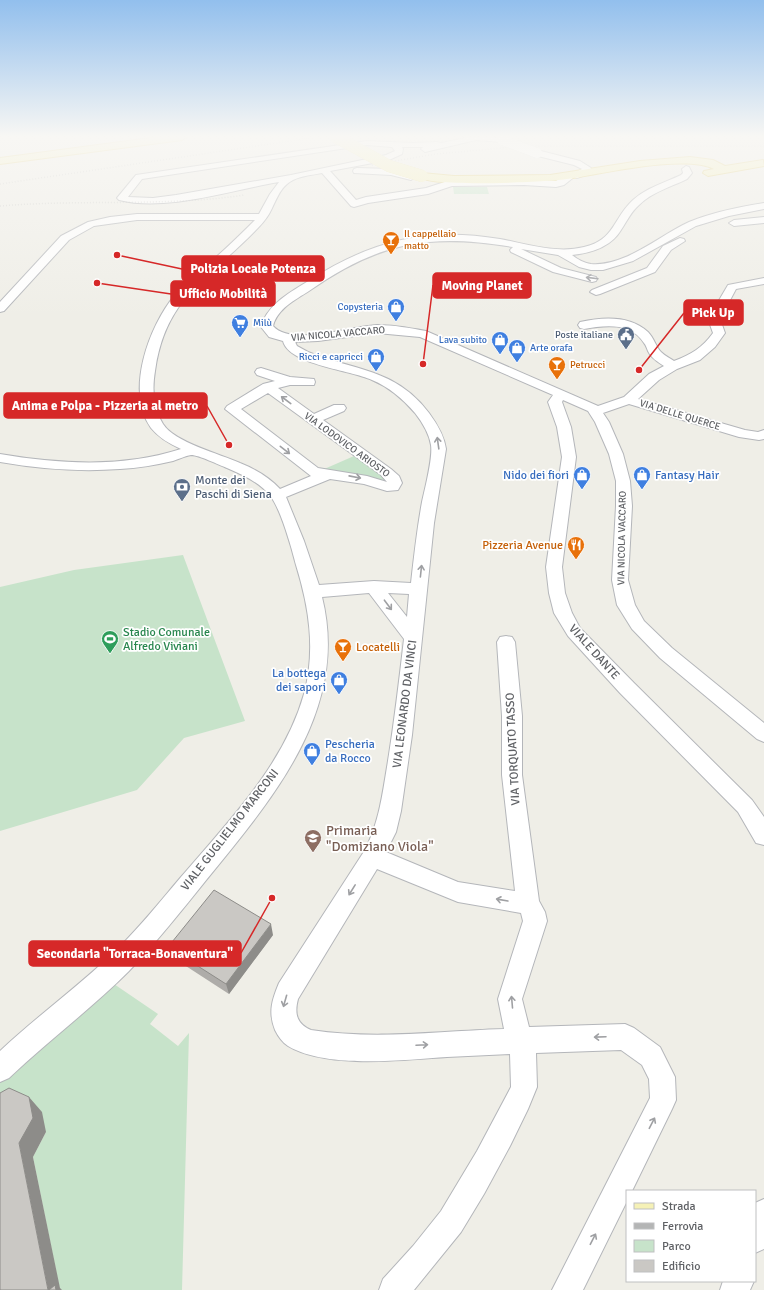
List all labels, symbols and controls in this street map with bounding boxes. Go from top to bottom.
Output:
place label: Il cappellaio matto [404,228,456,252]
bar icon: Il cappellaio matto [381,230,401,255]
callout: Polizia Locale Potenza [182,256,324,281]
text: Polizia Locale Potenza [190,261,316,277]
callout: Moving Planet [433,273,531,298]
one-way arrow [586,274,599,282]
text: Moving Planet [441,278,523,294]
callout: Ufficio Mobilità [171,281,275,306]
text: Ufficio Mobilità [179,286,267,302]
shop icon: Copysteria [386,297,406,322]
callout: Pick Up [684,300,743,325]
place label: Copysteria [337,301,383,313]
text: Pick Up [691,305,735,321]
supermarket icon: Milù [230,313,250,338]
place label: Milù [253,317,272,329]
street label: VIA NICOLA VACCARO [290,324,386,344]
public building icon: Poste italiane [616,325,636,350]
place label: Poste italiane [555,329,613,341]
shop icon: Lava subito [490,330,510,355]
place label: Lava subito [439,334,487,346]
shop icon: Arte orafa [507,338,527,363]
place label: Arte orafa [530,342,573,354]
shop icon: Ricci e capricci [366,347,386,372]
place label: Ricci e capricci [299,351,363,363]
bar icon: Petrucci [547,355,567,380]
place label: Petrucci [570,359,605,371]
callout: Anima e Polpa - Pizzeria al metro [4,393,207,418]
one-way arrow [280,396,291,404]
street label: VIA DELLE QUERCE [638,397,722,433]
text: Anima e Polpa - Pizzeria al metro [12,398,199,414]
street label: VIA LODOVICO ARIOSTO [302,410,393,480]
one-way arrow [434,437,442,450]
one-way arrow [280,445,291,454]
shop icon: Nido dei fiori [572,465,592,490]
shop icon: Fantasy Hair [632,465,652,490]
place label: Nido dei fiori [503,468,569,483]
place label: Fantasy Hair [655,468,720,483]
place label: Monte dei Paschi di Siena [195,473,272,502]
one-way arrow [348,474,361,482]
bank icon: Monte dei Paschi di Siena [172,477,192,502]
street label: VIA NICOLA VACCARO [615,490,629,585]
restaurant icon: Pizzeria Avenue [566,535,586,560]
place label: Pizzeria Avenue [482,538,563,553]
one-way arrow [417,565,424,578]
one-way arrow [384,600,392,611]
street label: VIALE DANTE [565,621,623,683]
place label: Stadio Comunale Alfredo Viviani [123,625,210,654]
sports icon: Stadio Comunale Alfredo Viviani [100,629,120,654]
bar icon: Locatelli [333,637,353,662]
street label: VIA LEONARDO DA VINCI [390,639,420,769]
place label: Locatelli [356,640,400,655]
place label: La bottega dei sapori [272,666,326,695]
shop icon: La bottega dei sapori [329,670,349,695]
street label: VIA TORQUATO TASSO [503,692,523,806]
place label: Pescheria da Rocco [325,737,375,766]
shop icon: Pescheria da Rocco [302,741,322,766]
street label: VIALE GUGLIELMO MARCONI [178,766,282,894]
place label: Primaria "Domiziano Viola" [326,822,434,855]
school or university icon: Primaria "Domiziano Viola" [303,828,323,853]
one-way arrow [348,884,356,895]
one-way arrow [496,895,509,903]
callout: Secondaria "Torraca-Bonaventura" [29,941,241,966]
text: Secondaria "Torraca-Bonaventura" [37,946,233,962]
one-way arrow [281,994,288,1007]
one-way arrow [509,996,516,1009]
one-way arrow [594,1033,607,1041]
one-way arrow [415,1041,428,1049]
one-way arrow [649,1117,656,1129]
legend [626,1190,756,1282]
text: Strada [662,1199,696,1214]
text: Ferrovia [662,1219,703,1234]
one-way arrow [590,1233,597,1245]
text: Parco [662,1239,691,1254]
text: Edificio [662,1259,700,1274]

